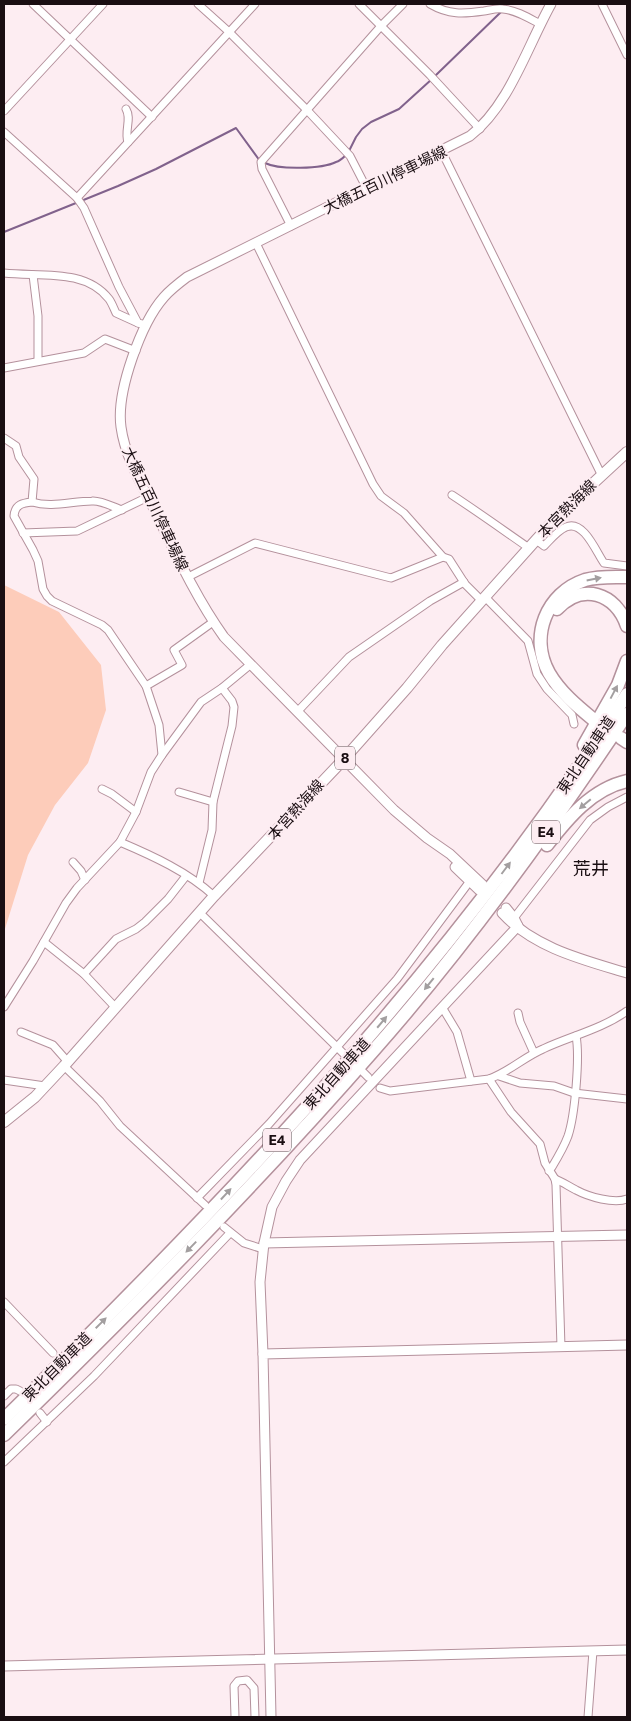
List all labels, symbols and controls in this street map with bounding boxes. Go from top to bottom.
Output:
street label: 大橋五百川停車場線 [320,141,449,217]
street label: 大橋五百川停車場線 [119,444,193,574]
street label: 本宮熱海線 [533,475,599,541]
one-way arrow [587,574,603,582]
one-way arrow [610,685,618,699]
street label: 東北自動車道 [553,712,618,797]
road number: 8 [335,746,355,770]
street label: 本宮熱海線 [263,775,327,843]
one-way arrow [578,798,591,809]
road number: E4 [532,820,560,844]
district label: 荒井 [573,857,609,879]
one-way arrow [501,861,511,875]
one-way arrow [424,977,435,990]
one-way arrow [377,1016,388,1029]
street label: 東北自動車道 [299,1034,373,1113]
road number: E4 [263,1128,291,1152]
one-way arrow [220,1188,232,1200]
one-way arrow [185,1241,197,1253]
one-way arrow [95,1317,107,1329]
street label: 東北自動車道 [18,1328,94,1404]

